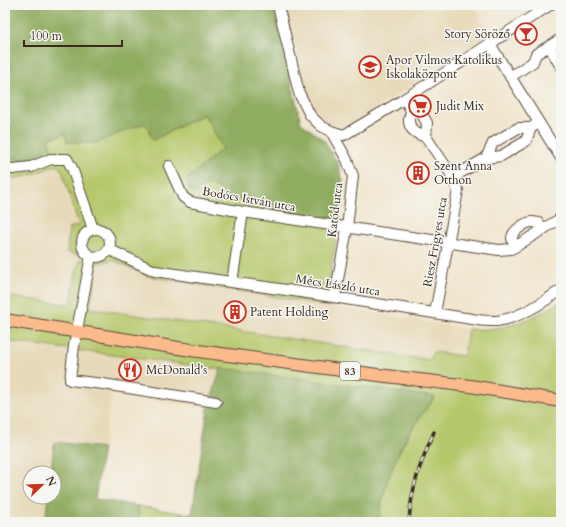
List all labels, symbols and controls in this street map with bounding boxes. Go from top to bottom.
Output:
bar icon: Story Söröző [513,21,539,47]
scale bar [24,22,122,48]
place label: Story Söröző [445,26,511,42]
text: 100 m [30,28,63,44]
place label: Apor Vilmos Katolikus Iskolaközpont [386,52,502,82]
school or university icon: Apor Vilmos Katolikus Iskolaközpont [357,54,383,80]
supermarket icon: Judit Mix [407,93,433,119]
place label: Judit Mix [434,98,484,114]
place label: Szent Anna Otthon [434,158,493,188]
building icon: Szent Anna Otthon [405,160,431,186]
street label: Katód utca [324,181,346,238]
street label: Bodócs István utca [201,183,298,215]
street label: Riesz Frigyes utca [419,195,451,288]
street label: Mécs László utca [295,270,382,300]
building icon: Patent Holding [222,299,248,325]
place label: Patent Holding [250,304,329,320]
restaurant icon: McDonald's [117,357,143,383]
place label: McDonald's [146,362,207,378]
road number: 83 [340,362,360,380]
north arrow [22,465,62,505]
text: N [42,474,60,489]

